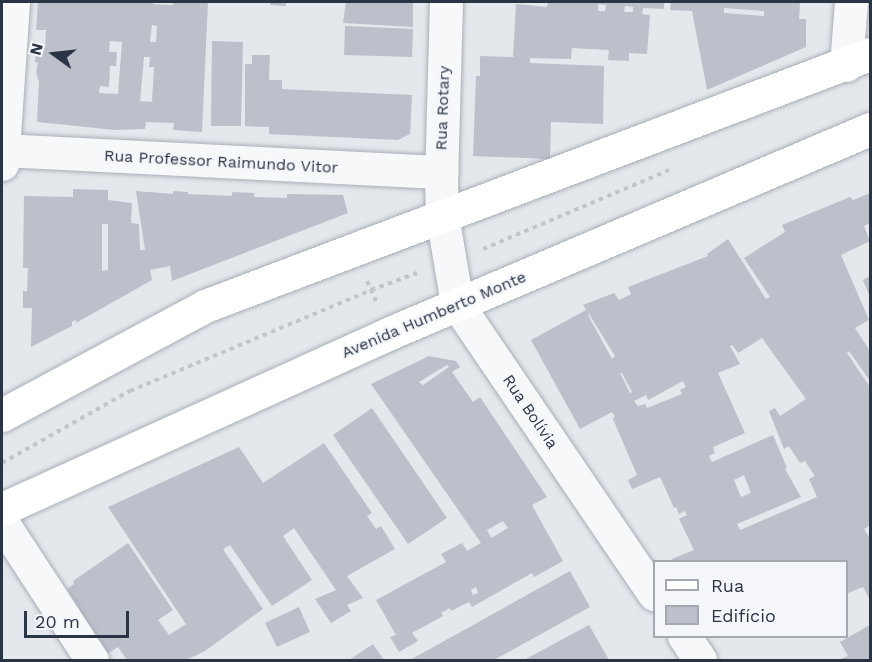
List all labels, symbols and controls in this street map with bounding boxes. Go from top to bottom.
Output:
north arrow [24,24,84,84]
text: N [25,41,47,57]
street label: Rua Rotary [432,65,454,151]
street label: Rua Professor Raimundo Vitor [103,146,339,178]
street label: Avenida Humberto Monte [339,267,529,363]
street label: Rua Bolívia [498,371,562,453]
legend [653,560,848,638]
text: Rua [711,575,744,596]
scale bar [27,599,132,637]
text: Edifício [711,605,776,626]
text: 20 m [35,611,80,632]

